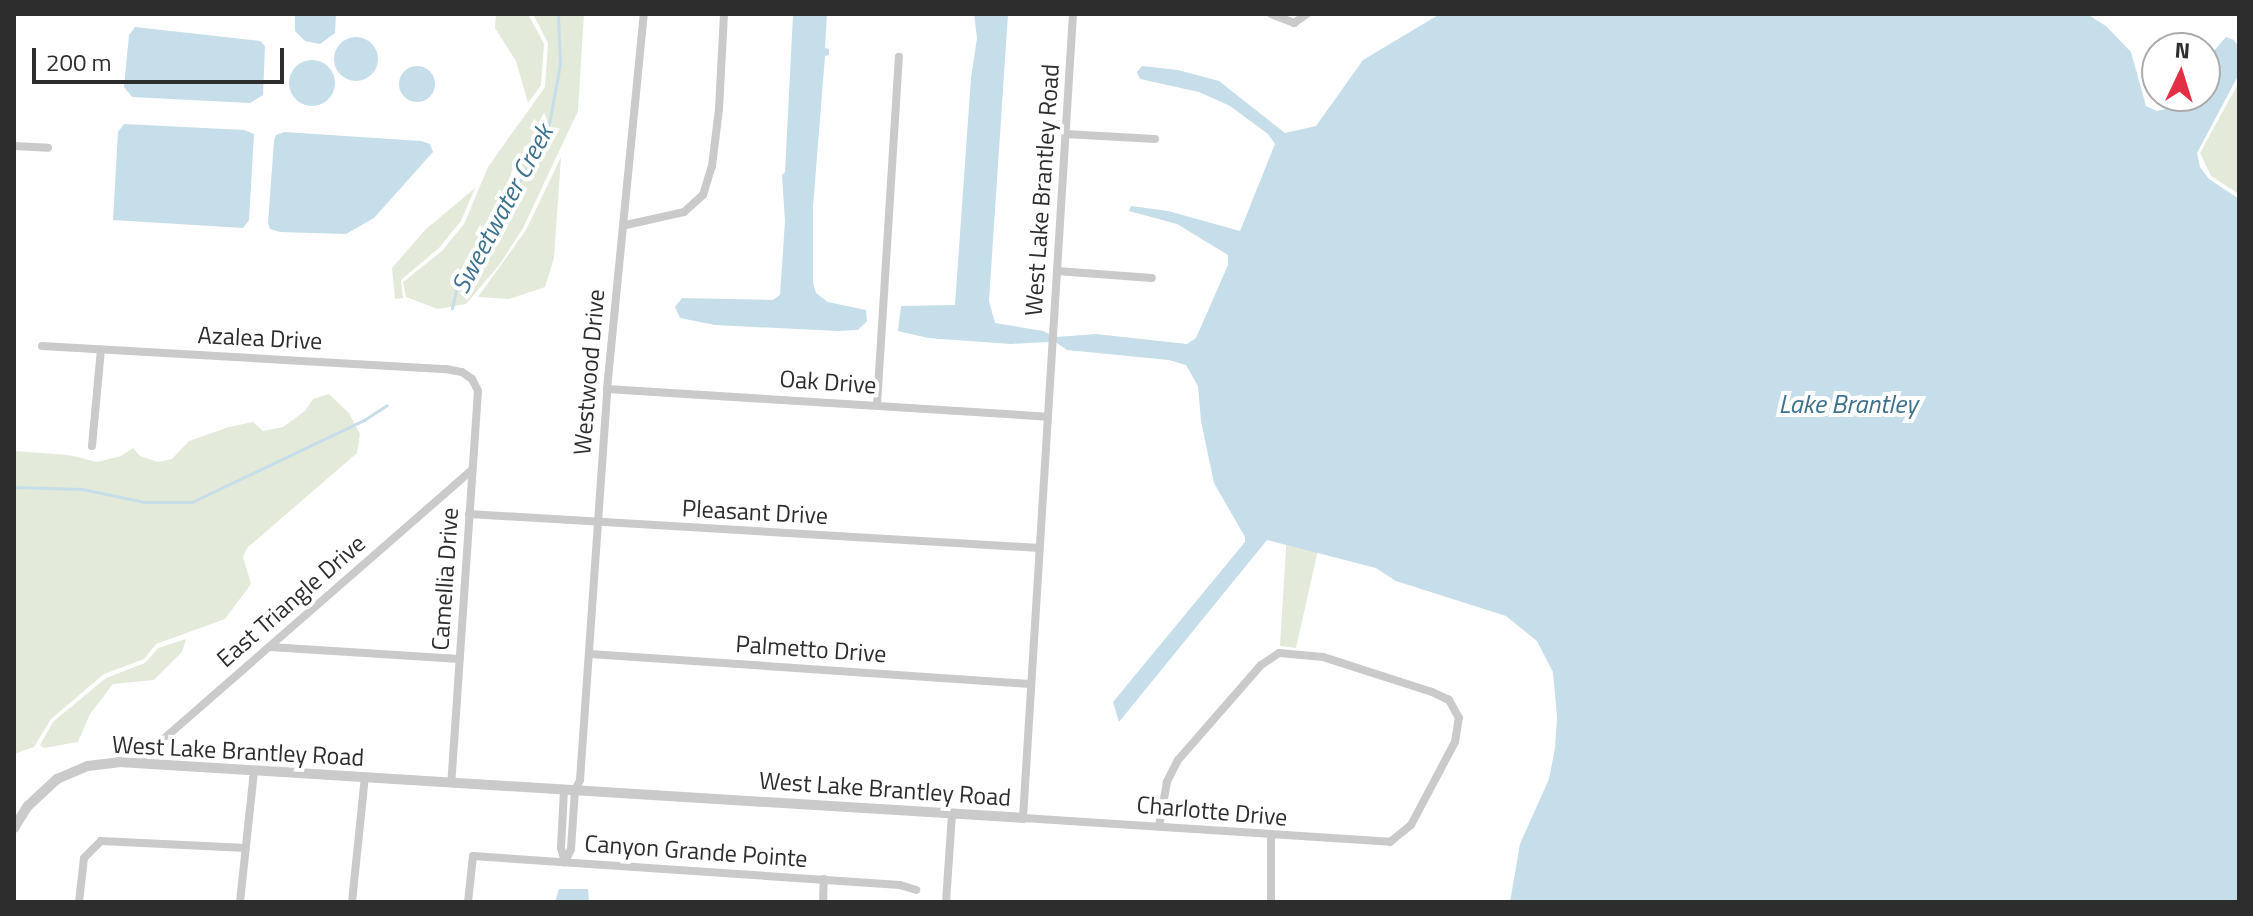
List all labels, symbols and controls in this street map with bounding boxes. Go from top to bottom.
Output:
scale bar [36,32,288,82]
north arrow [2141,32,2221,112]
text: N [2174,33,2191,68]
text: 200 m [46,44,112,80]
street label: West Lake Brantley Road [1019,63,1065,317]
water label: Sweetwater Creek [444,119,560,299]
street label: Westwood Drive [567,288,611,456]
street label: Azalea Drive [197,320,323,356]
street label: Oak Drive [779,364,877,400]
water label: Lake Brantley [1778,388,1918,420]
street label: Pleasant Drive [681,494,829,530]
street label: Camellia Drive [426,506,464,652]
street label: East Triangle Drive [211,529,371,673]
street label: Palmetto Drive [735,629,887,669]
street label: West Lake Brantley Road [111,730,365,772]
street label: West Lake Brantley Road [758,766,1012,812]
street label: Charlotte Drive [1135,790,1289,832]
street label: Canyon Grande Pointe [583,829,809,873]

